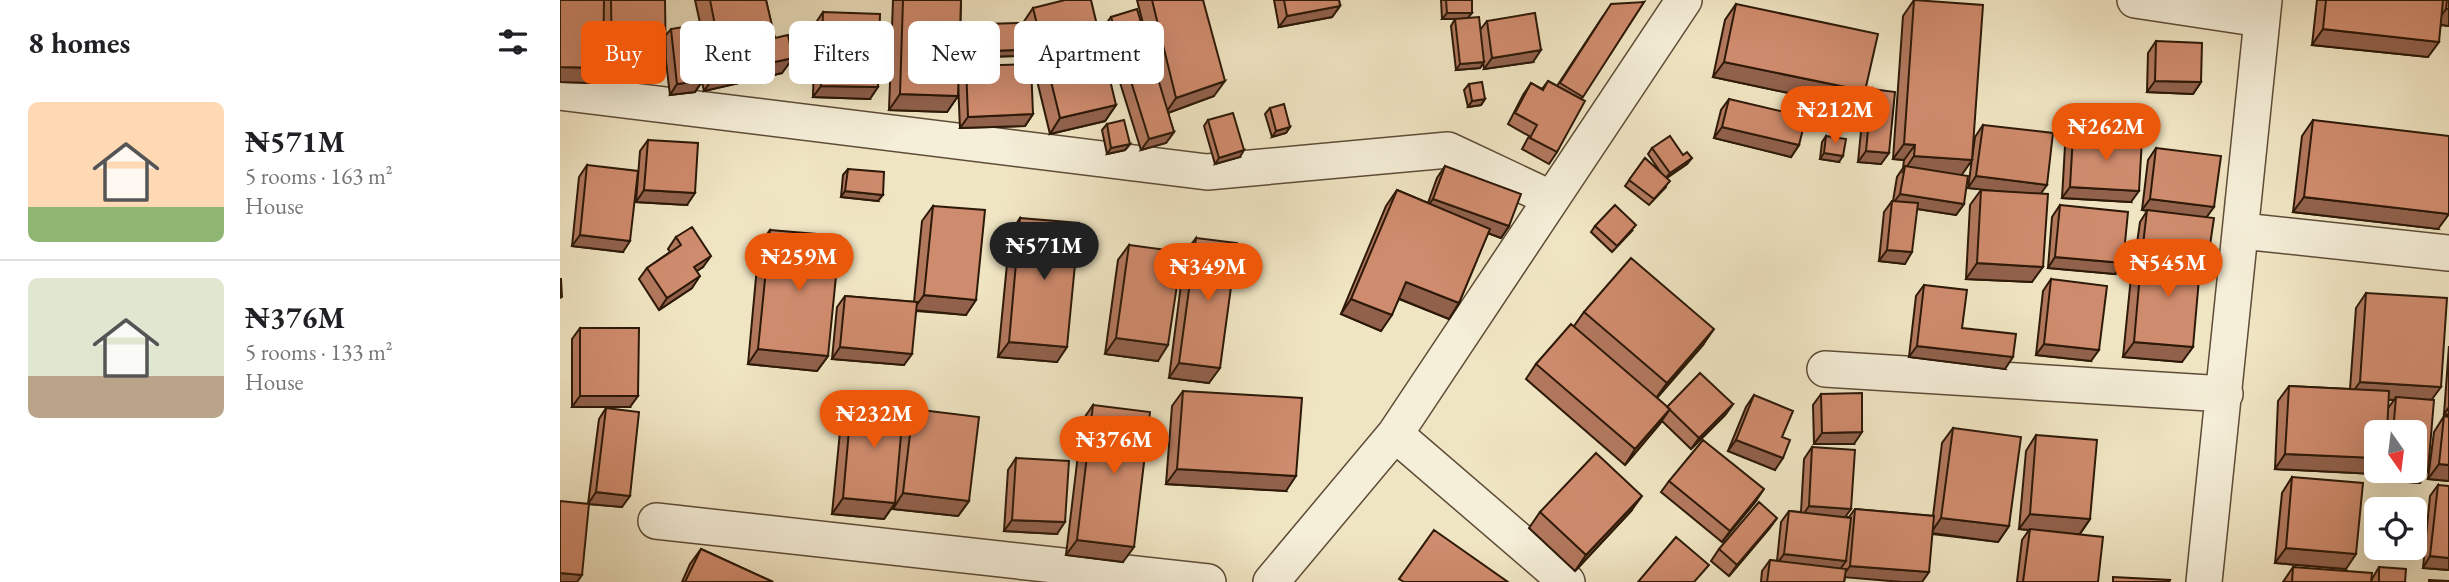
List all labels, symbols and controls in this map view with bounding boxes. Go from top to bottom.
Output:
chip: Buy [581,21,666,84]
chip: Rent [680,21,775,84]
chip: Filters [789,21,894,84]
chip: New [908,21,1000,84]
chip: Apartment [1014,21,1164,84]
text: 8 homes [28,23,130,62]
icon: filters [494,23,532,61]
pin: ₦212M [1786,86,1884,146]
text: ₦212M [1797,94,1873,124]
pin: ₦262M [2057,104,2155,163]
text: ₦262M [2068,111,2144,141]
text: ₦571M [245,122,345,161]
icon: home [84,130,168,214]
text: 5 rooms · 163 m² [245,161,393,191]
text: House [245,191,304,221]
pin: ₦571M [995,222,1093,282]
text: ₦571M [1006,230,1082,260]
pin: ₦259M [750,233,848,293]
pin: ₦545M [2119,240,2217,299]
text: ₦259M [761,241,837,271]
pin: ₦349M [1159,244,1257,303]
text: ₦545M [2130,247,2206,277]
text: ₦349M [1170,251,1246,281]
text: ₦376M [245,298,345,337]
icon: home [84,306,168,390]
text: 5 rooms · 133 m² [245,337,393,367]
text: House [245,367,304,397]
pin: ₦232M [825,391,923,450]
text: ₦232M [836,398,912,428]
pin: ₦376M [1065,416,1163,476]
north arrow [2364,420,2427,483]
map controls [2364,420,2427,560]
text: ₦376M [1076,424,1152,454]
button: locate [2364,497,2427,560]

